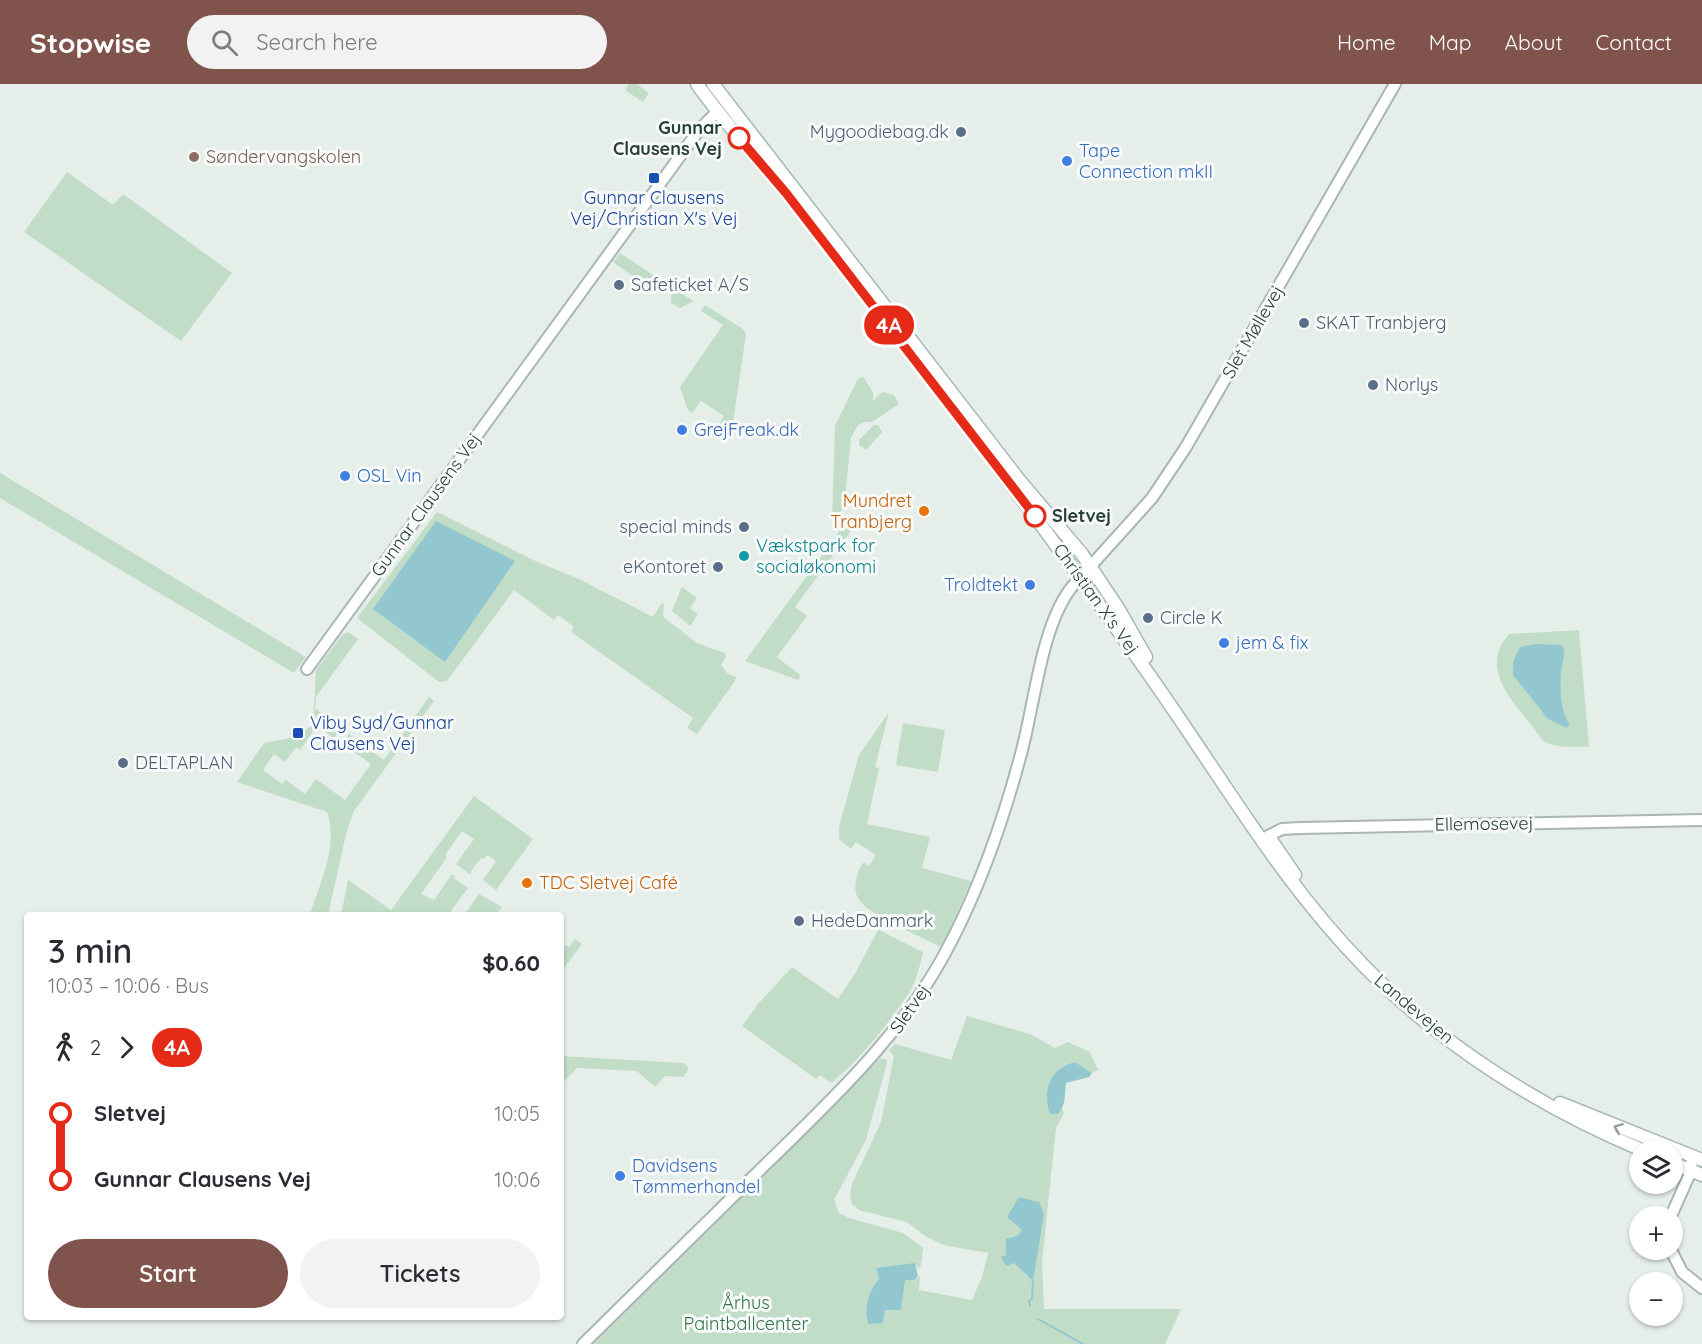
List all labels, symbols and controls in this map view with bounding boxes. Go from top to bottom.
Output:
search box [187,15,607,69]
text: Stopwise [30,25,151,60]
icon: search [208,26,241,59]
text: Search here [256,28,378,56]
text: Home [1337,29,1396,55]
text: Map [1429,29,1472,55]
text: About [1505,29,1563,55]
text: Contact [1596,29,1672,55]
place label: Gunnar Clausens Vej [613,116,722,160]
place label: Mygoodiebag.dk [810,120,949,143]
marker: Mygoodiebag.dk [954,125,968,139]
marker: Gunnar Clausens Vej [728,127,750,149]
place label: Tape Connection mkII [1079,139,1213,183]
place label: Søndervangskolen [206,145,361,168]
marker: Søndervangskolen [187,150,201,164]
marker: Tape Connection mkII [1060,154,1074,168]
marker: Gunnar Clausens Vej/Christian X's Vej [647,171,661,185]
place label: Gunnar Clausens Vej/Christian X's Vej [570,186,738,230]
place label: Safeticket A/S [631,273,749,296]
marker: Safeticket A/S [612,278,626,292]
street label: Slet Møllevej [1217,281,1288,382]
line badge: 4A [862,306,916,344]
place label: SKAT Tranbjerg [1316,311,1446,334]
text: 4A [876,312,902,338]
marker: SKAT Tranbjerg [1297,316,1311,330]
place label: Norlys [1385,373,1438,396]
marker: Norlys [1366,378,1380,392]
place label: GrejFreak.dk [694,418,799,441]
marker: GrejFreak.dk [675,423,689,437]
street label: Gunnar Clausens Vej [366,428,485,581]
place label: OSL Vin [357,464,422,487]
marker: OSL Vin [338,469,352,483]
place label: Mundret Tranbjerg [830,489,912,533]
marker: Mundret Tranbjerg [917,504,931,518]
place label: Sletvej [1052,504,1111,527]
marker: Sletvej [1024,505,1046,527]
place label: special minds [619,515,732,538]
marker: special minds [737,520,751,534]
place label: Vækstpark for socialøkonomi [756,534,876,578]
street label: Christian X's Vej [1048,539,1144,659]
marker: Vækstpark for socialøkonomi [737,549,751,563]
place label: eKontoret [623,555,706,578]
marker: eKontoret [711,560,725,574]
place label: Troldtekt [944,573,1018,596]
marker: Troldtekt [1023,578,1037,592]
place label: Circle K [1160,606,1223,629]
marker: Circle K [1141,611,1155,625]
place label: jem & fix [1235,631,1309,654]
marker: jem & fix [1217,636,1231,650]
place label: Viby Syd/Gunnar Clausens Vej [310,711,454,755]
marker: Viby Syd/Gunnar Clausens Vej [291,726,305,740]
place label: DELTAPLAN [135,751,233,774]
marker: DELTAPLAN [116,756,130,770]
street label: Ellemosevej [1434,811,1534,836]
place label: TDC Sletvej Café [539,871,678,894]
marker: TDC Sletvej Café [520,876,534,890]
place label: HedeDanmark [811,909,933,932]
marker: HedeDanmark [792,914,806,928]
text: 3 min [48,930,132,971]
text: $0.60 [482,949,540,977]
street label: Landevejen [1370,969,1459,1049]
text: 10:03 – 10:06 · Bus [48,973,209,998]
street label: Sletvej [884,980,935,1038]
icon: walk [48,1031,81,1064]
icon: forward [110,1031,143,1064]
text: 4A [164,1034,190,1060]
text: 2 [90,1035,101,1060]
text: Sletvej [94,1099,166,1127]
text: 10:05 [494,1101,540,1126]
one-way arrow [1614,1123,1625,1135]
map controls [1629,1140,1683,1326]
button: layers [1629,1140,1683,1194]
place label: Davidsens Tømmerhandel [632,1154,760,1198]
text: Gunnar Clausens Vej [94,1165,311,1193]
text: 10:06 [494,1167,540,1192]
marker: Davidsens Tømmerhandel [613,1169,627,1183]
button: + [1629,1206,1683,1260]
button: Start [48,1239,288,1308]
button: Tickets [300,1239,540,1308]
button: − [1629,1272,1683,1326]
park label: Århus Paintballcenter [684,1291,808,1335]

